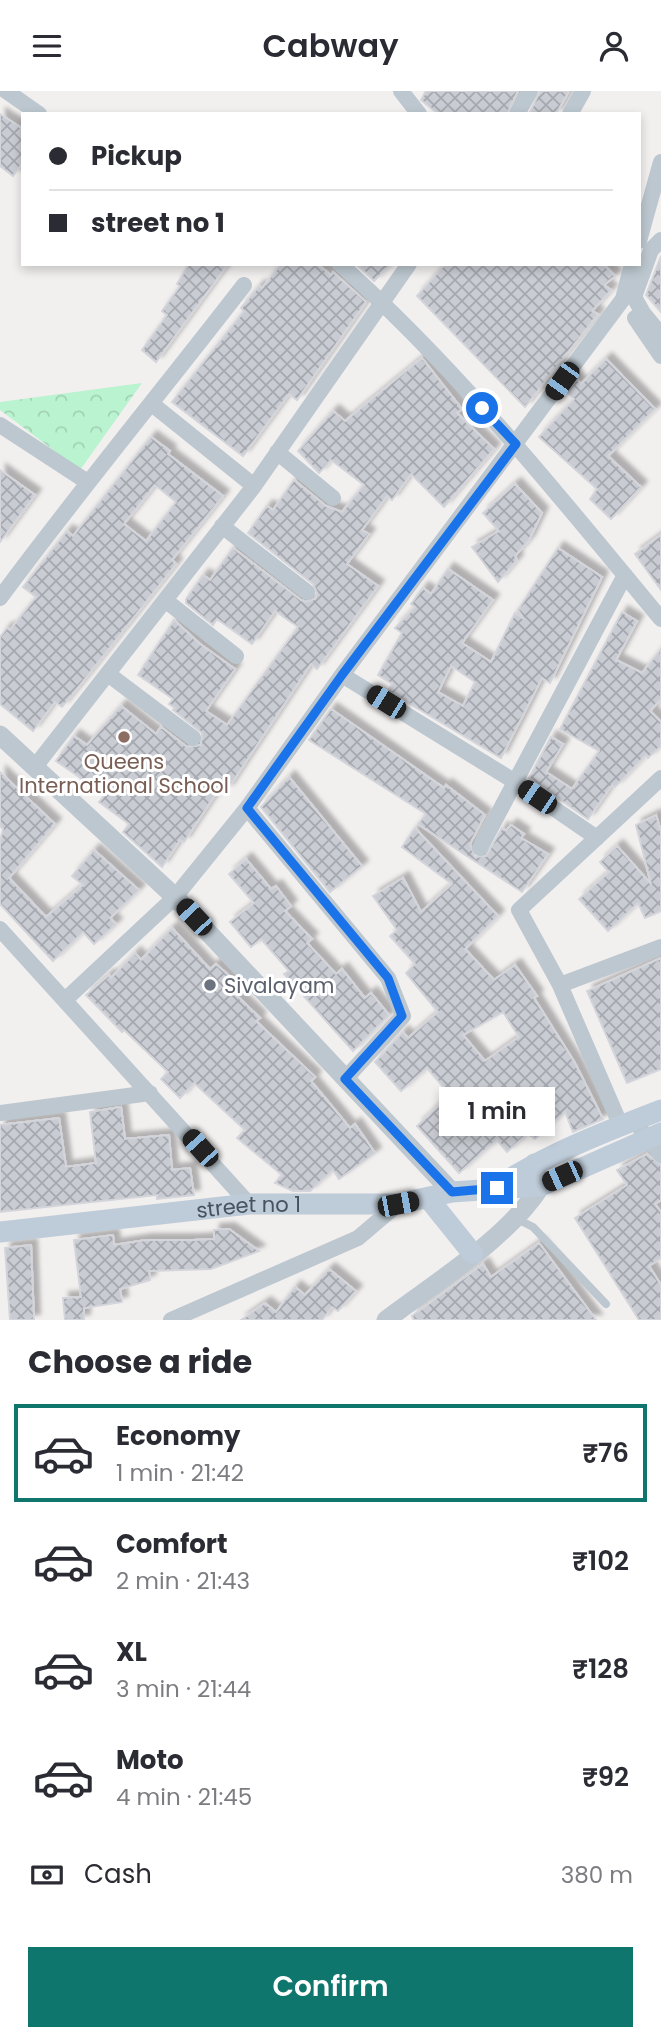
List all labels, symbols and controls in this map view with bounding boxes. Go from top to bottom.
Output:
text: Cabway [262,23,399,68]
icon: menu [28,27,66,65]
icon: person [595,27,633,65]
text: Pickup [91,138,182,174]
text: street no 1 [91,205,225,241]
car [542,358,583,404]
route start [466,392,498,424]
car [363,682,410,722]
marker: Queens International School [116,729,132,745]
place label: Queens International School [19,747,229,800]
car [514,777,561,817]
car [172,894,217,940]
place label: Sivalayam [224,971,334,1000]
marker: Sivalayam [202,977,218,993]
callout: 1 min [439,1087,555,1135]
text: 1 min [467,1095,527,1127]
car [179,1125,222,1171]
car [539,1158,586,1194]
route end [481,1172,513,1204]
street label: street no 1 [195,1190,301,1224]
car [376,1190,421,1218]
text: Choose a ride [28,1339,252,1384]
text: Economy [116,1418,240,1454]
icon: car [32,1422,95,1485]
text: ₹76 [582,1435,629,1471]
text: 1 min · 21:42 [116,1457,244,1489]
text: Comfort [116,1526,228,1562]
icon: car [32,1530,95,1593]
text: ₹102 [572,1543,629,1579]
text: 2 min · 21:43 [116,1565,250,1597]
text: XL [116,1634,147,1670]
icon: car [32,1638,95,1701]
text: ₹128 [572,1651,629,1687]
text: 3 min · 21:44 [116,1673,251,1705]
text: Moto [116,1742,184,1778]
icon: car [32,1746,95,1809]
text: ₹92 [582,1759,629,1795]
text: 4 min · 21:45 [116,1781,252,1813]
icon: cash [28,1856,66,1894]
text: Cash [84,1856,152,1892]
text: 380 m [561,1859,633,1891]
button: Confirm [28,1947,633,2027]

